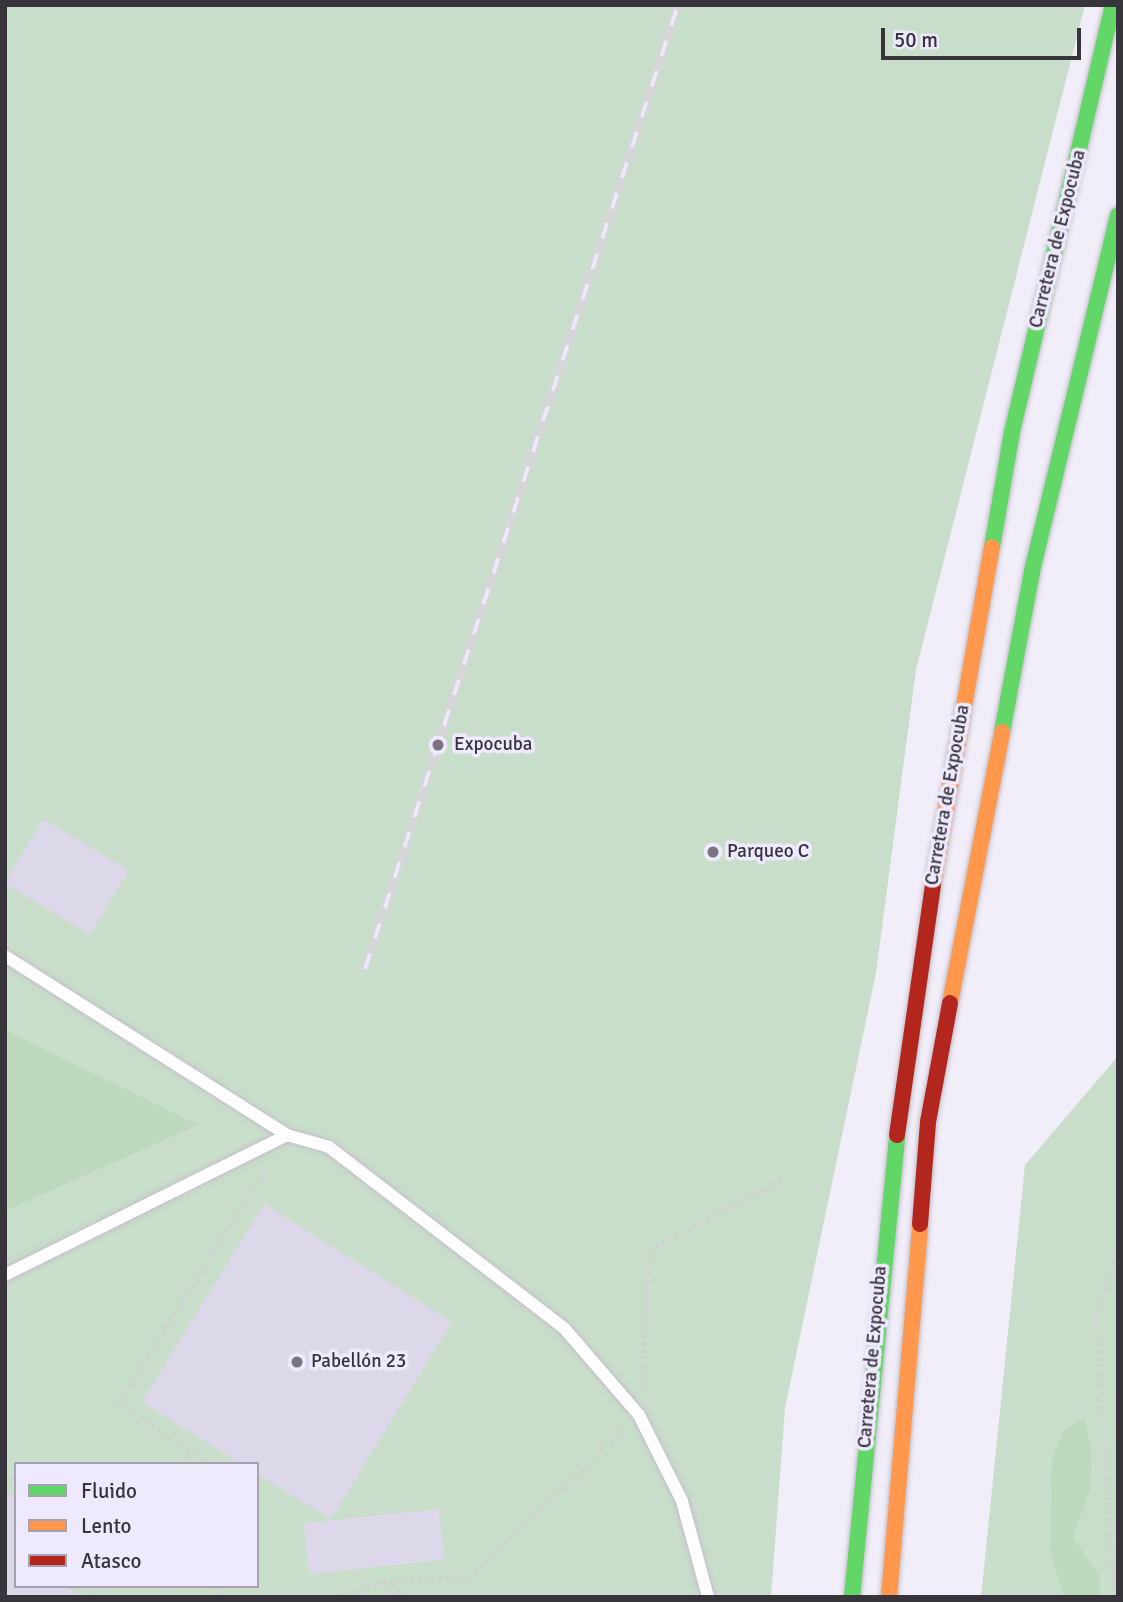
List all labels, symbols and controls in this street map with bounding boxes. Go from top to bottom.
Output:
scale bar [885,14,1084,58]
text: 50 m [894,27,938,53]
street label: Carretera de Expocuba [1025,147,1091,331]
street label: Carretera de Expocuba [921,703,975,887]
place label: Expocuba [454,734,532,756]
marker: Expocuba [428,735,448,755]
place label: Parqueo C [727,841,809,863]
marker: Parqueo C [705,844,721,860]
street label: Carretera de Expocuba [854,1265,892,1449]
place label: Pabellón 23 [311,1351,406,1373]
marker: Pabellón 23 [289,1354,305,1370]
legend [14,1462,259,1588]
text: Fluido [81,1478,137,1504]
text: Lento [81,1513,131,1539]
text: Atasco [81,1548,141,1574]

